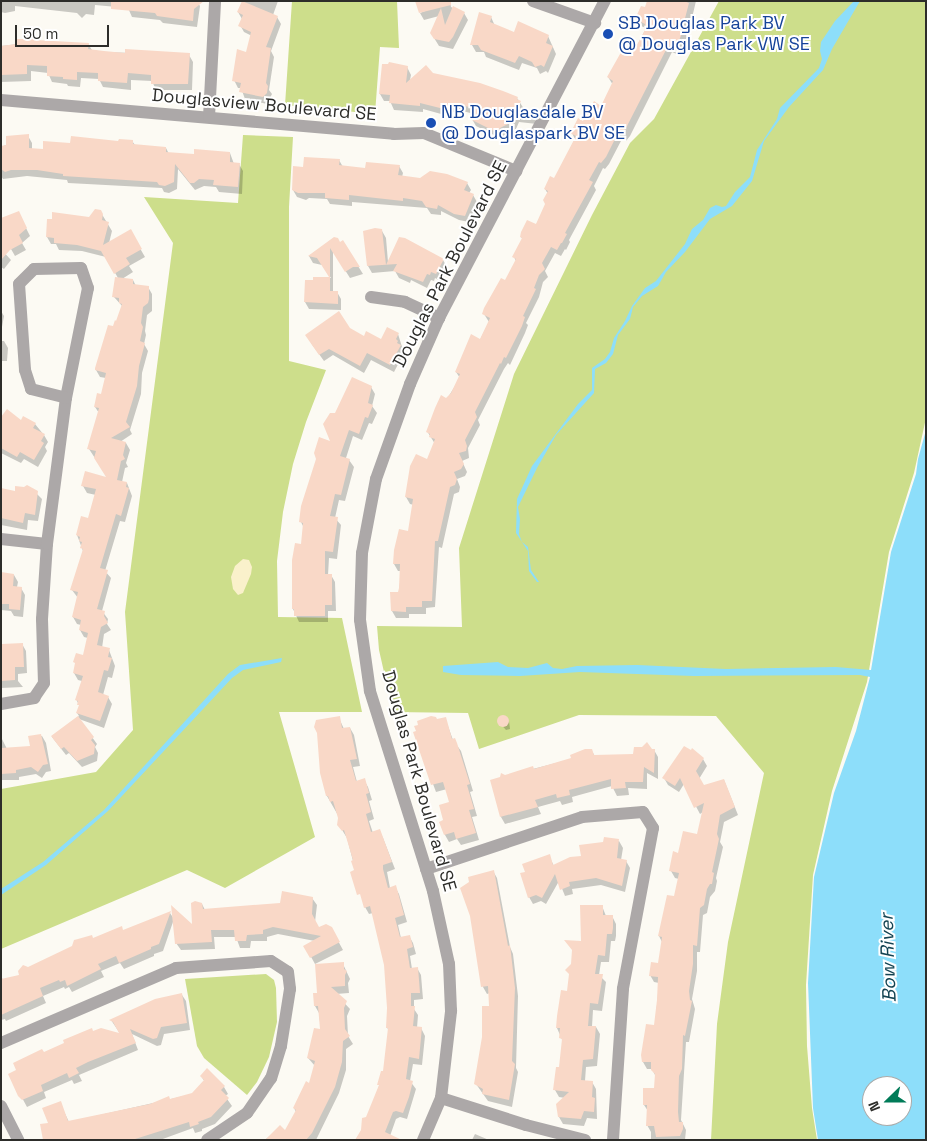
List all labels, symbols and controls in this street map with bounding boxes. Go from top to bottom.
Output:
place label: SB Douglas Park BV @ Douglas Park VW SE [618,13,810,56]
scale bar [18,15,111,47]
text: 50 m [23,24,58,43]
marker: SB Douglas Park BV @ Douglas Park VW SE [602,28,614,40]
street label: Douglasview Boulevard SE [151,84,377,126]
place label: NB Douglasdale BV @ Douglaspark BV SE [441,102,625,144]
marker: NB Douglasdale BV @ Douglaspark BV SE [425,117,437,129]
street label: Douglas Park Boulevard SE [388,157,512,371]
street label: Douglas Park Boulevard SE [377,668,461,894]
water label: Bow River [875,913,901,1003]
north arrow [862,1076,912,1126]
text: N [864,1099,884,1114]

